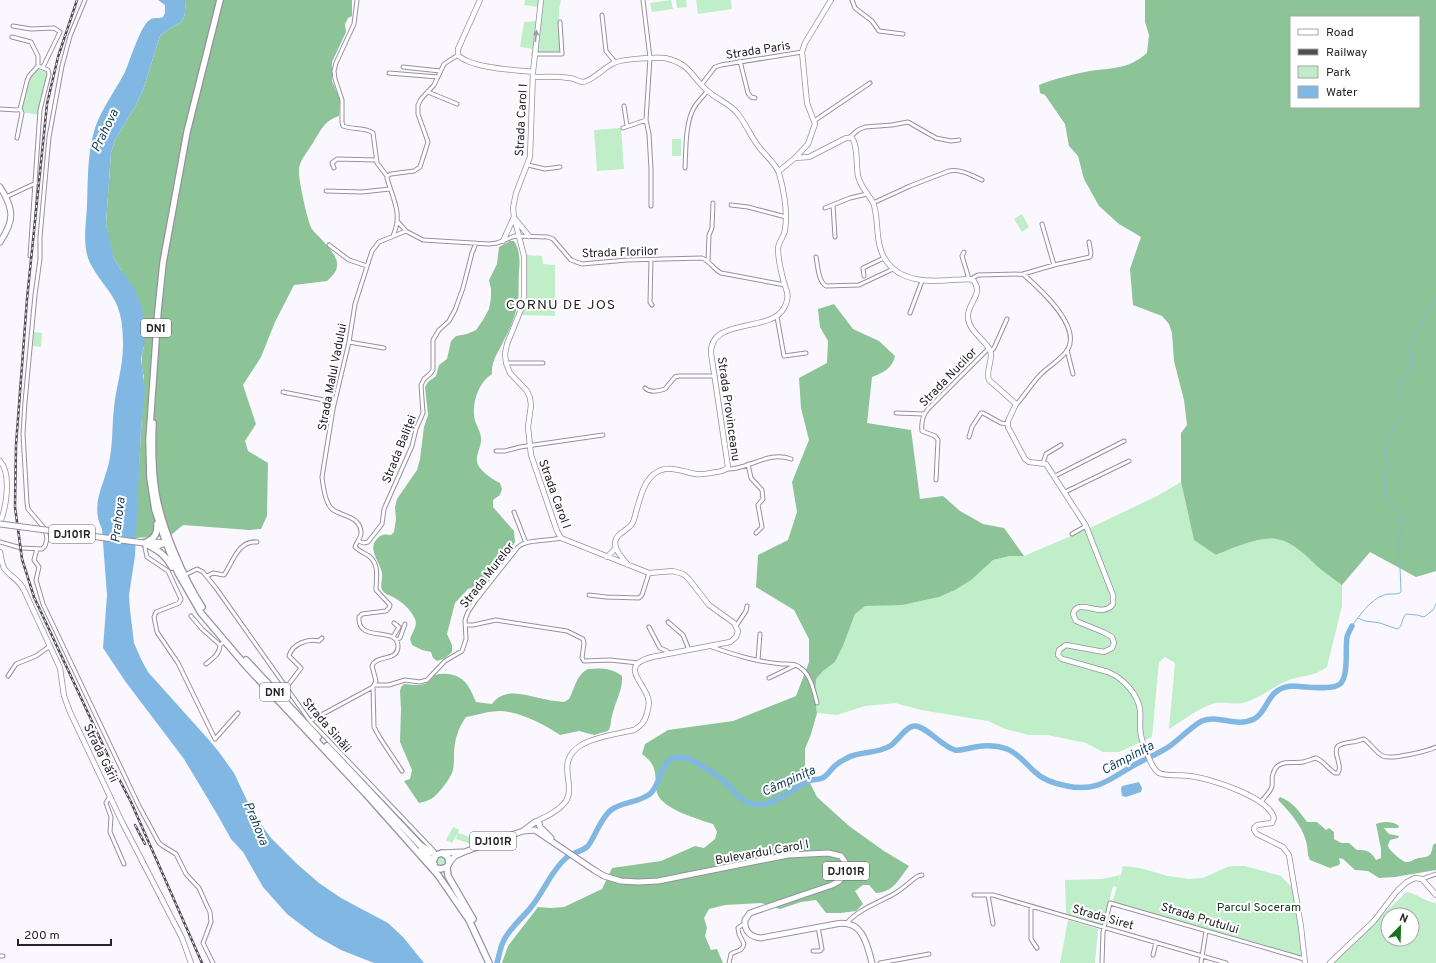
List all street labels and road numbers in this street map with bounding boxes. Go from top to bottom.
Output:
street label: Strada Paris [725,38,792,64]
street label: Strada Carol I [512,83,532,157]
street label: Strada Florilor [581,244,659,262]
road number: DN1 [141,319,171,337]
street label: Strada Malul Vadului [315,322,351,432]
street label: Strada Nucilor [916,344,981,411]
street label: Strada Provinceanu [713,356,743,462]
street label: Strada Baliței [379,413,421,486]
street label: Strada Carol I [534,458,574,531]
road number: DJ101R [49,525,95,543]
street label: Strada Murelor [457,539,519,612]
road number: DN1 [260,683,290,701]
street label: Strada Sinăii [298,695,354,756]
street label: Strada Gării [79,722,121,785]
road number: DJ101R [470,832,516,850]
street label: Bulevardul Carol I [714,837,810,869]
road number: DJ101R [823,862,869,880]
street label: Strada Prutului [1159,900,1241,938]
street label: Strada Siret [1070,902,1135,934]

